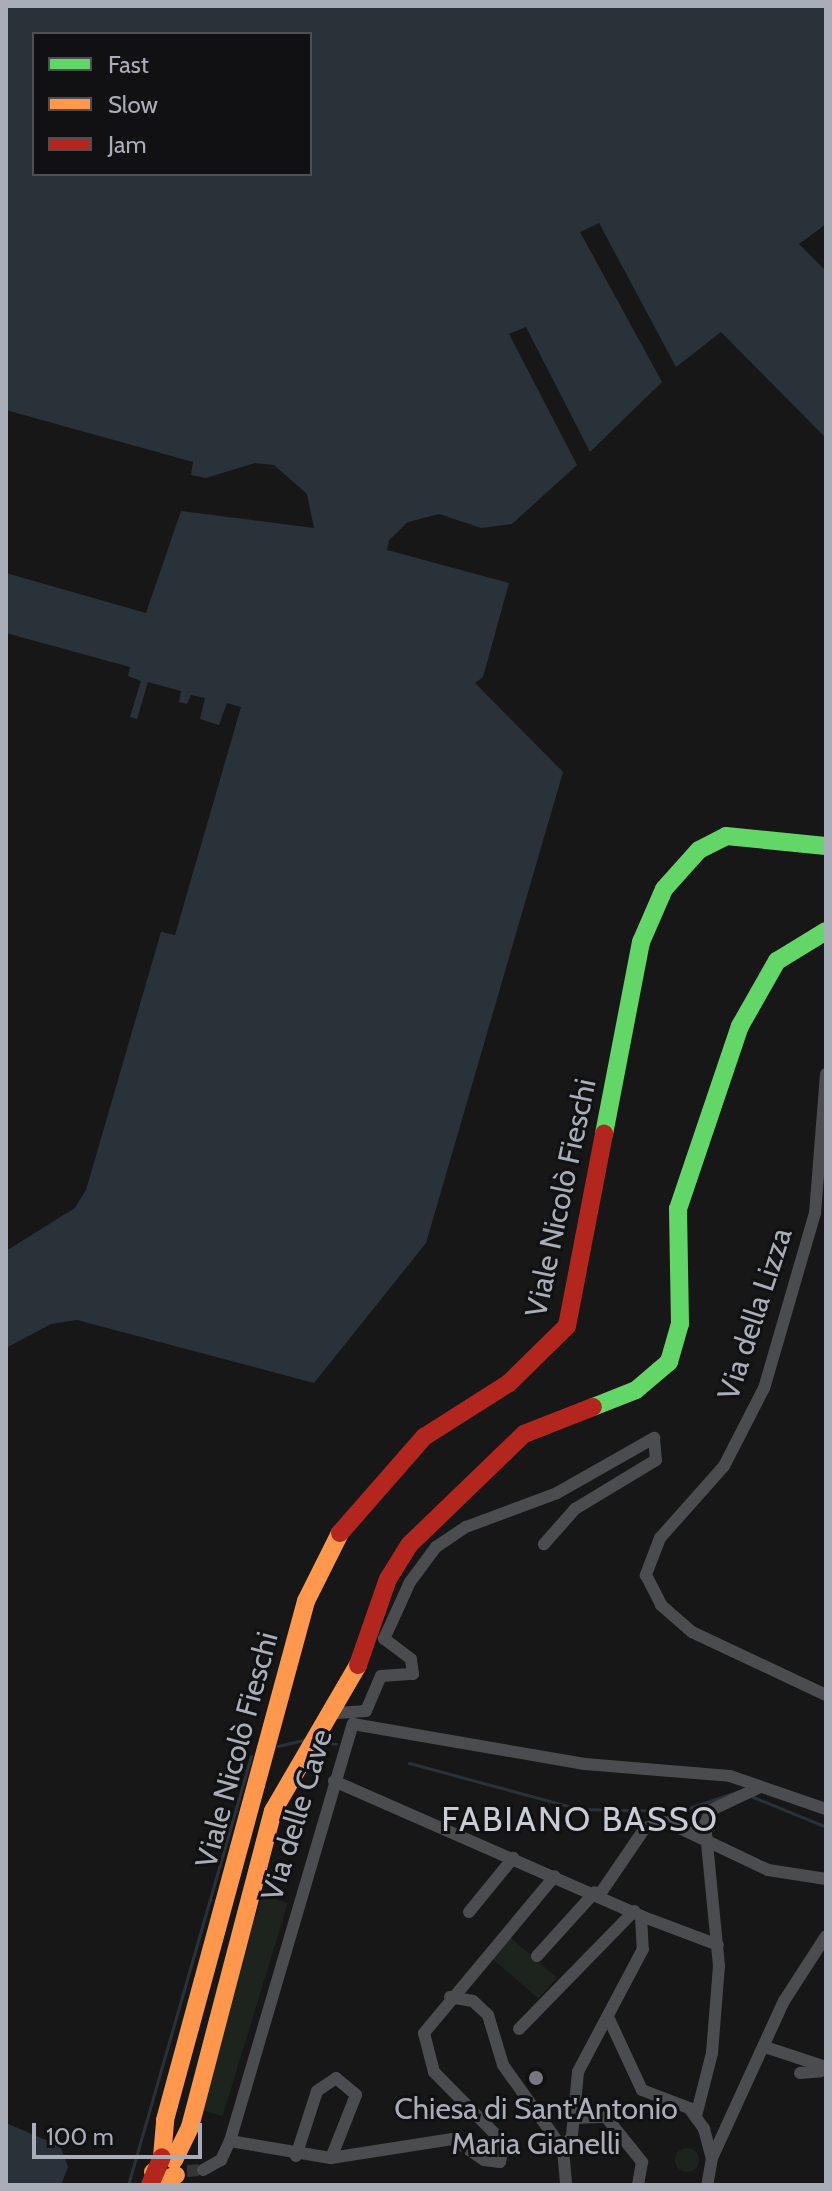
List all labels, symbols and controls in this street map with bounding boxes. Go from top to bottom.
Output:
legend [32,32,312,176]
text: Fast [108,50,149,79]
text: Slow [108,90,158,119]
text: Jam [108,130,146,159]
street label: Viale Nicolò Fieschi [518,1076,604,1320]
street label: Via della Lizza [710,1224,800,1404]
street label: Viale Nicolò Fieschi [188,1628,286,1872]
street label: Via delle Cave [254,1725,340,1905]
district label: FABIANO BASSO [441,1800,719,1840]
marker: Chiesa di Sant'Antonio Maria Gianelli [527,2069,545,2087]
place label: Chiesa di Sant'Antonio Maria Gianelli [394,2091,678,2162]
scale bar [36,2107,206,2157]
text: 100 m [46,2122,114,2151]

